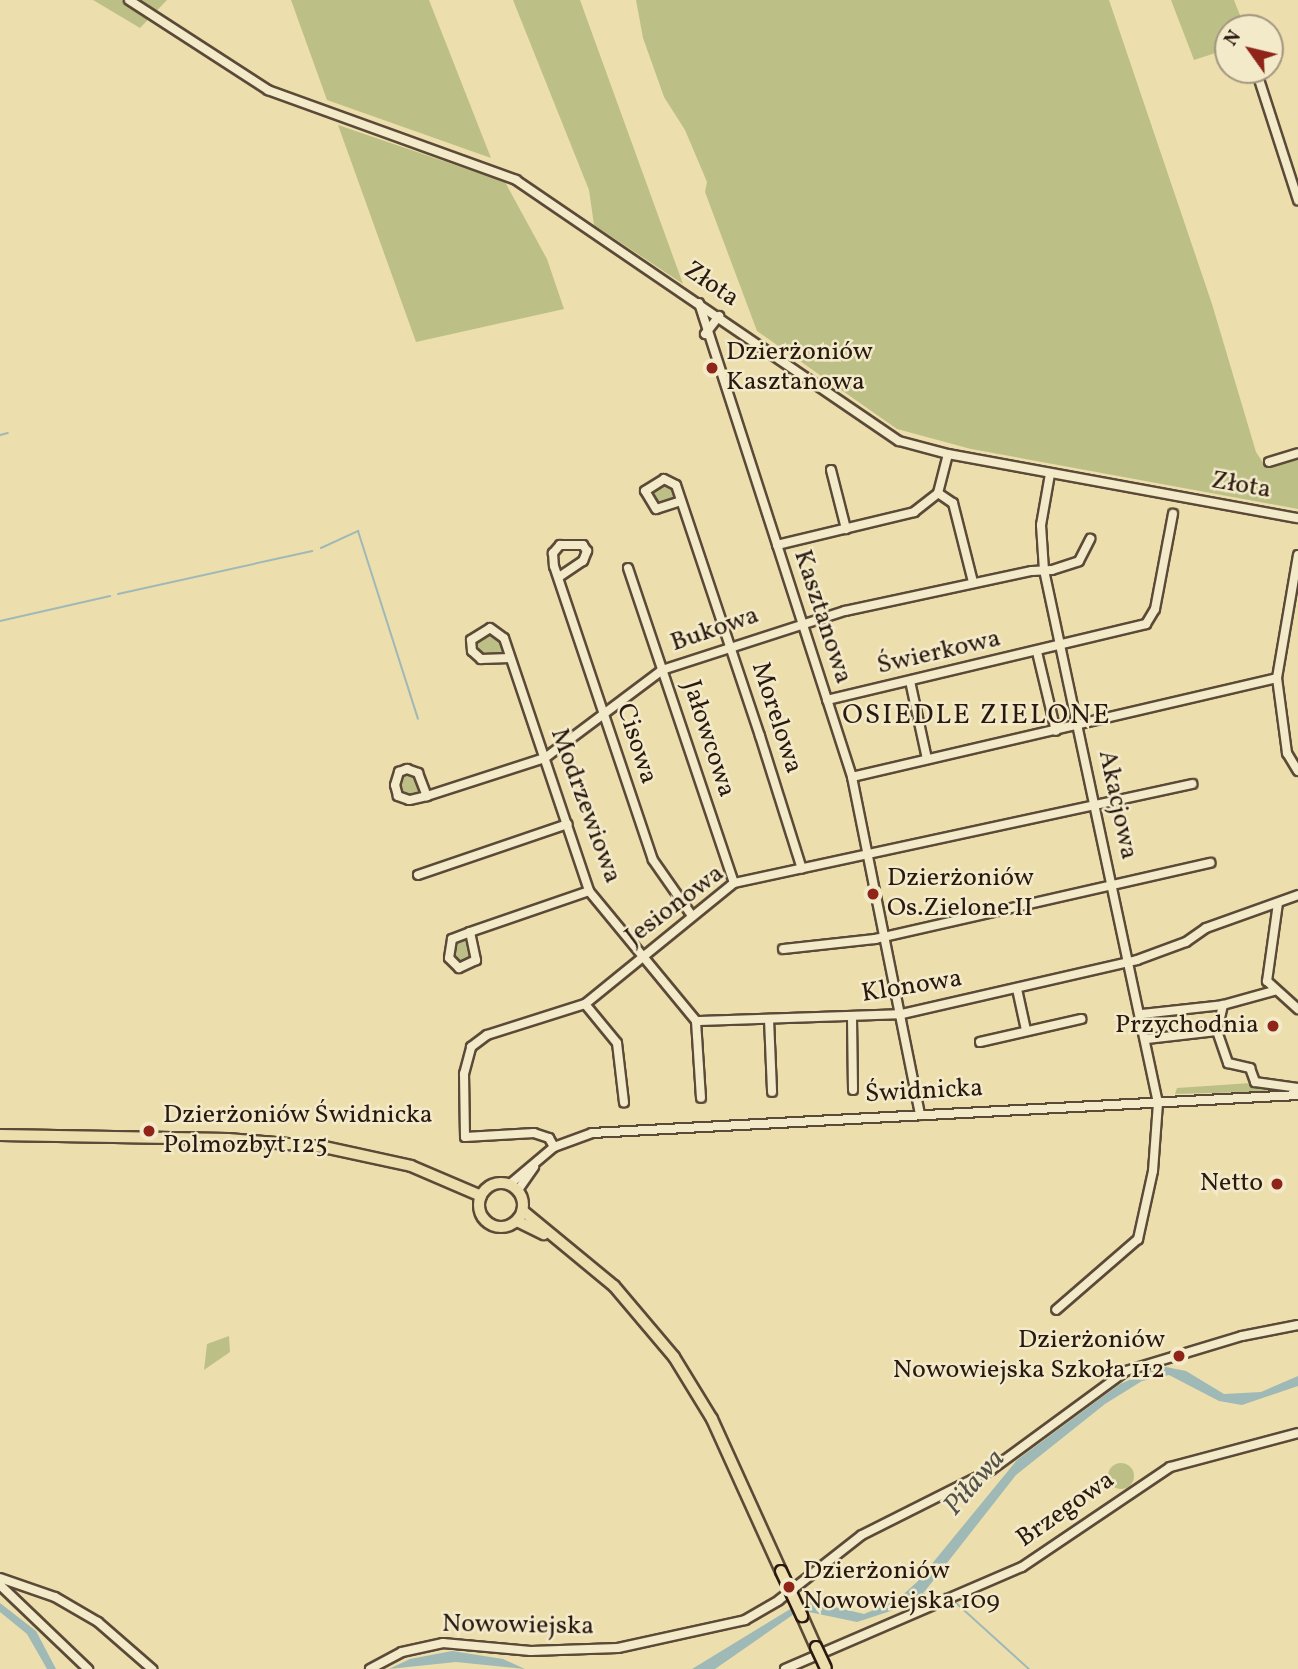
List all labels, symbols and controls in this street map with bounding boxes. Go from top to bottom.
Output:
north arrow [1214,14,1284,84]
text: N [1219,25,1248,51]
street label: Złota [677,255,745,315]
place label: Dzierżoniów Kasztanowa [726,337,873,398]
marker: Dzierżoniów Kasztanowa [704,360,720,376]
street label: Złota [1209,465,1273,507]
street label: Kasztanowa [786,546,858,688]
street label: Bukowa [667,600,763,660]
street label: Świerkowa [874,624,1004,682]
street label: Morelowa [743,658,809,778]
street label: Jałowcowa [674,677,742,801]
district label: OSIEDLE ZIELONE [844,699,1110,733]
street label: Cisowa [608,700,664,788]
street label: Modrzewiowa [543,724,627,888]
street label: Akacjowa [1090,747,1144,863]
street label: Jesionowa [619,859,731,953]
place label: Dzierżoniów Os.Zielone II [887,863,1034,924]
marker: Dzierżoniów Os.Zielone II [865,886,881,902]
street label: Klonowa [859,964,965,1010]
place label: Przychodnia [1115,1010,1259,1042]
marker: Przychodnia [1265,1018,1281,1034]
street label: Świdnicka [864,1073,984,1111]
place label: Dzierżoniów Świdnicka Polmozbyt 125 [163,1100,434,1162]
marker: Dzierżoniów Świdnicka Polmozbyt 125 [141,1123,157,1139]
place label: Netto [1200,1168,1263,1200]
marker: Netto [1269,1176,1285,1192]
place label: Dzierżoniów Nowowiejska Szkoła 112 [893,1325,1165,1386]
marker: Dzierżoniów Nowowiejska Szkoła 112 [1171,1348,1187,1364]
water label: Piława [937,1443,1013,1523]
street label: Brzegowa [1011,1465,1121,1555]
place label: Dzierżoniów Nowowiejska 109 [803,1556,1000,1618]
marker: Dzierżoniów Nowowiejska 109 [781,1579,797,1595]
street label: Nowowiejska [442,1609,594,1643]

